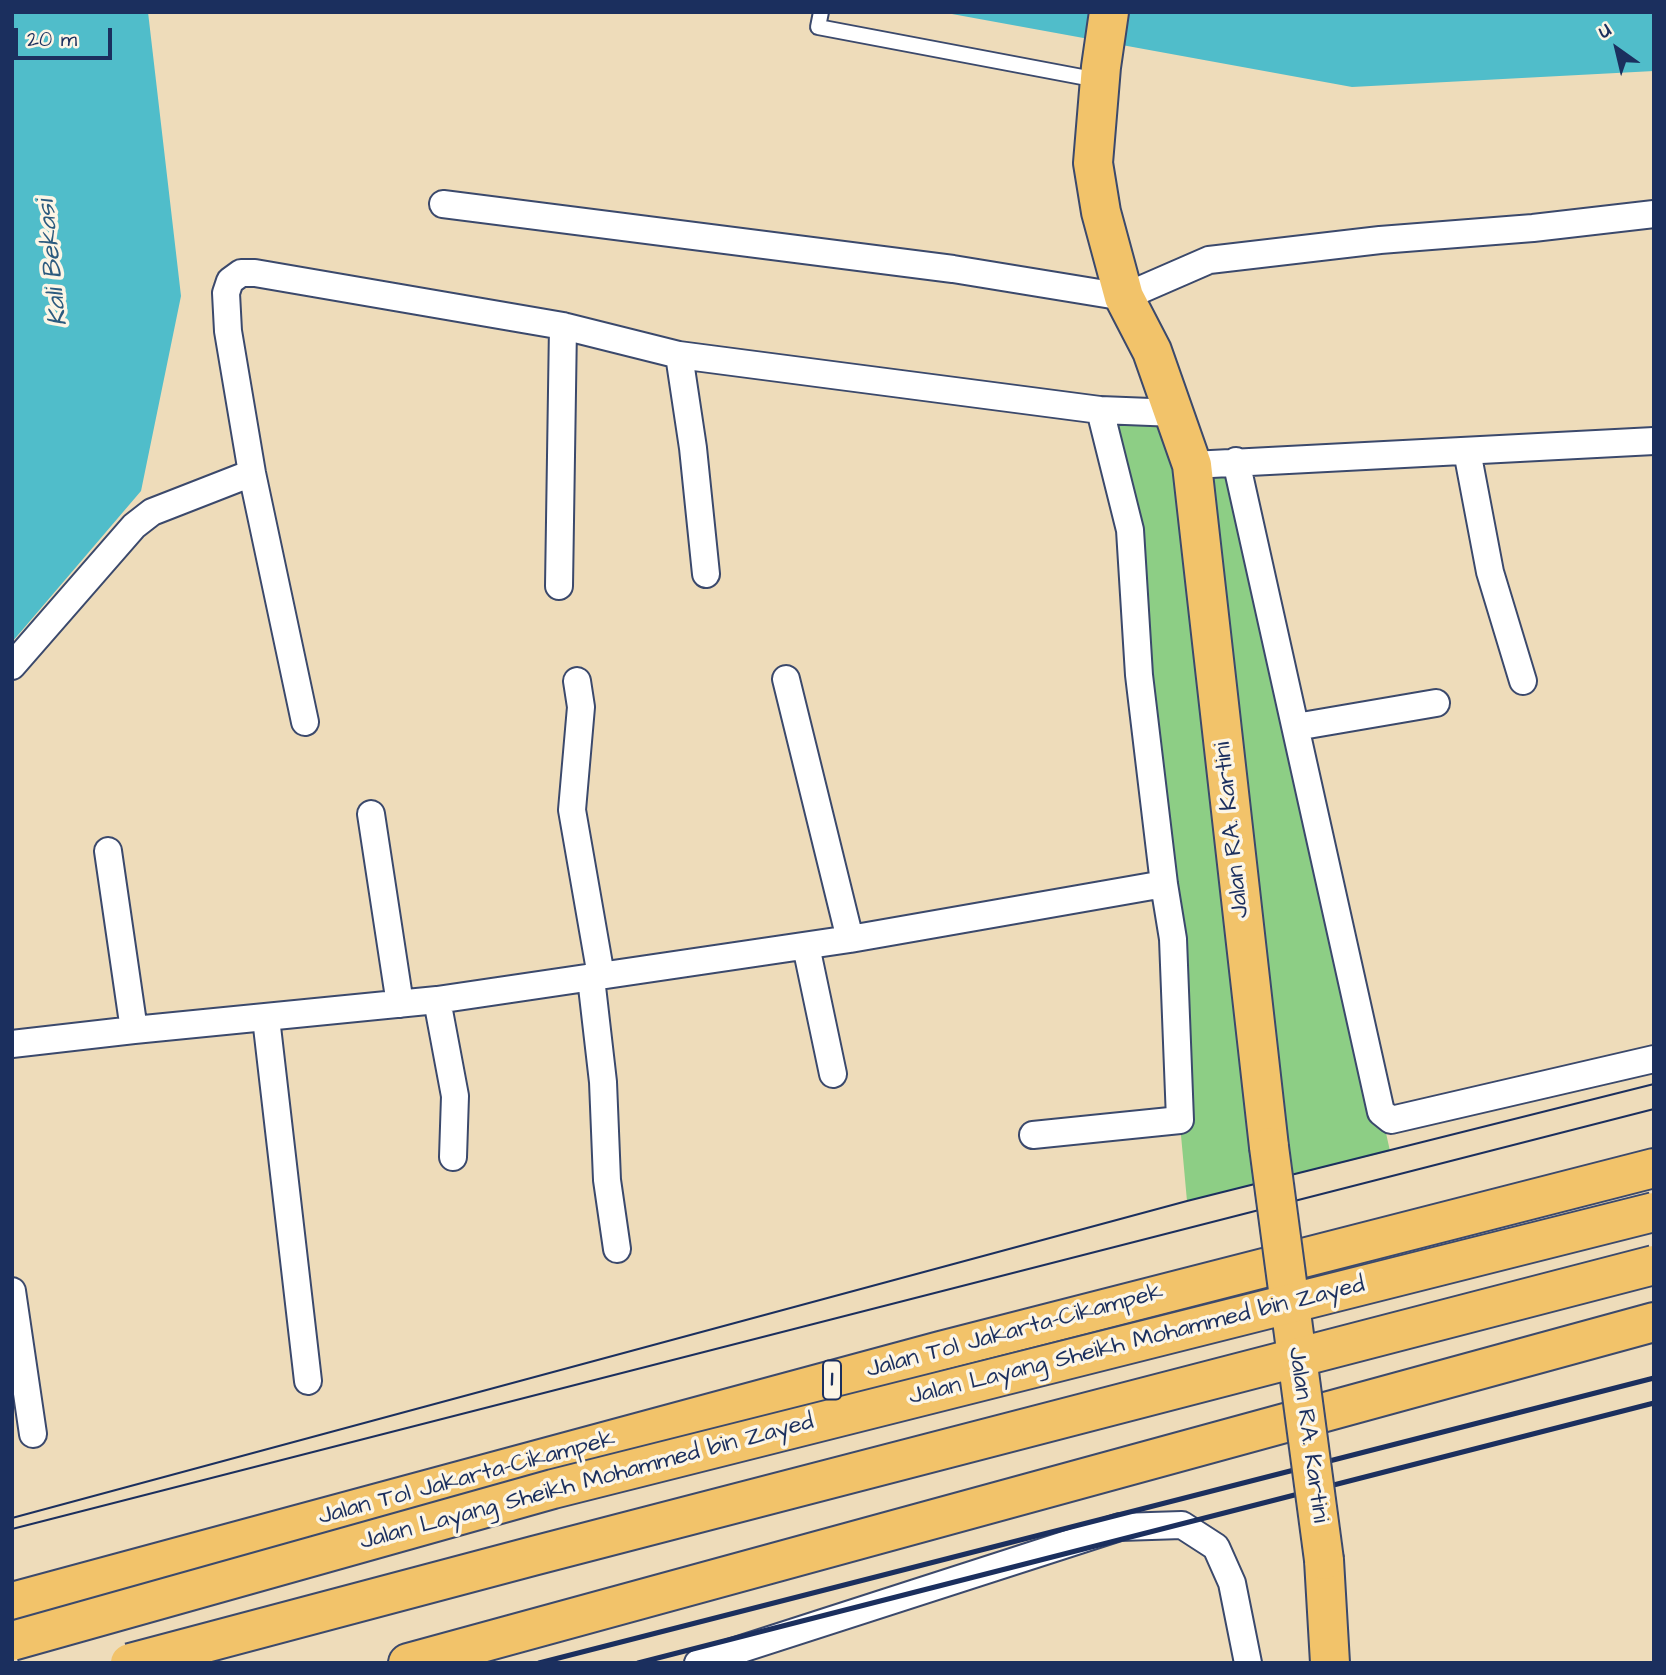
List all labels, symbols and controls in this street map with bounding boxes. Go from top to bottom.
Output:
scale bar [18,14,116,58]
north arrow [1582,14,1652,84]
text: U [1593,17,1617,45]
text: 20 m [27,25,77,54]
water label: Kali Bekasi [32,199,76,327]
street label: Jalan RA. Kartini [1209,741,1257,919]
street label: Jalan Layang Sheikh Mohammed bin Zayed [906,1271,1368,1413]
street label: Jalan Tol Jakarta–Cikampek [863,1278,1167,1386]
street label: Jalan RA. Kartini [1280,1345,1334,1525]
road number: 1 [823,1360,841,1400]
street label: Jalan Layang Sheikh Mohammed bin Zayed [357,1408,817,1558]
street label: Jalan Tol Jakarta–Cikampek [315,1425,619,1533]

